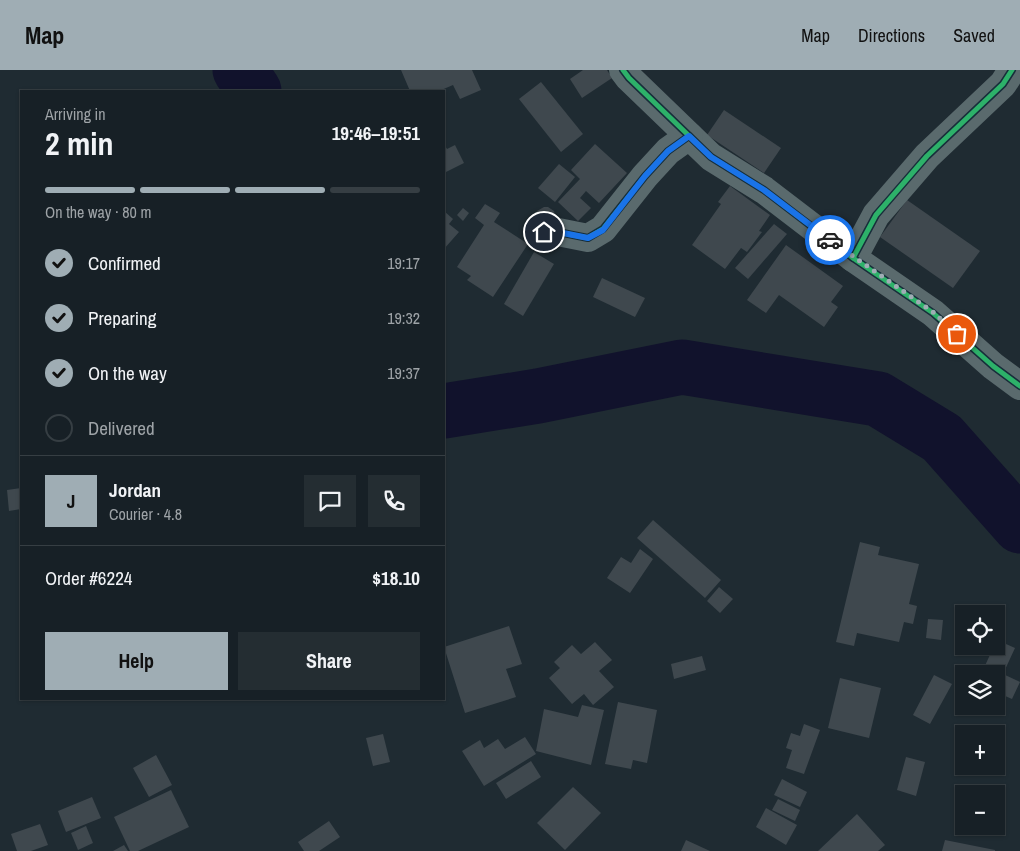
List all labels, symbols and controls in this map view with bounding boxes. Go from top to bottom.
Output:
text: Map [25,19,64,51]
text: Map [801,23,830,48]
text: Directions [858,23,925,48]
text: Saved [953,23,995,48]
text: Arriving in [45,103,106,125]
text: 19:46–19:51 [332,120,420,146]
text: 2 min [45,122,114,165]
text: On the way · 80 m [45,201,151,223]
pin [523,211,565,253]
courier [805,215,855,265]
icon: home [530,218,558,246]
icon: car [816,226,844,254]
icon: check [45,249,73,277]
text: Confirmed [88,250,161,276]
text: 19:17 [387,252,420,274]
icon: check [45,304,73,332]
text: Preparing [88,305,156,331]
text: 19:32 [387,307,420,329]
pin [936,313,978,355]
icon: bag [943,320,971,348]
icon: check [45,359,73,387]
text: On the way [88,360,167,386]
text: 19:37 [387,362,420,384]
text: Delivered [88,415,155,441]
button: chat [304,475,356,527]
button: phone [368,475,420,527]
text: Jordan [109,477,161,503]
text: J [67,488,75,514]
text: Courier · 4.8 [109,503,182,525]
text: Order #6224 [45,565,132,591]
text: $18.10 [372,565,420,591]
map controls [955,605,1005,835]
button: locate [955,605,1005,655]
button: Help [45,632,228,690]
button: Share [238,632,420,690]
button: layers [955,665,1005,715]
button: + [955,725,1005,775]
button: − [955,785,1005,835]

